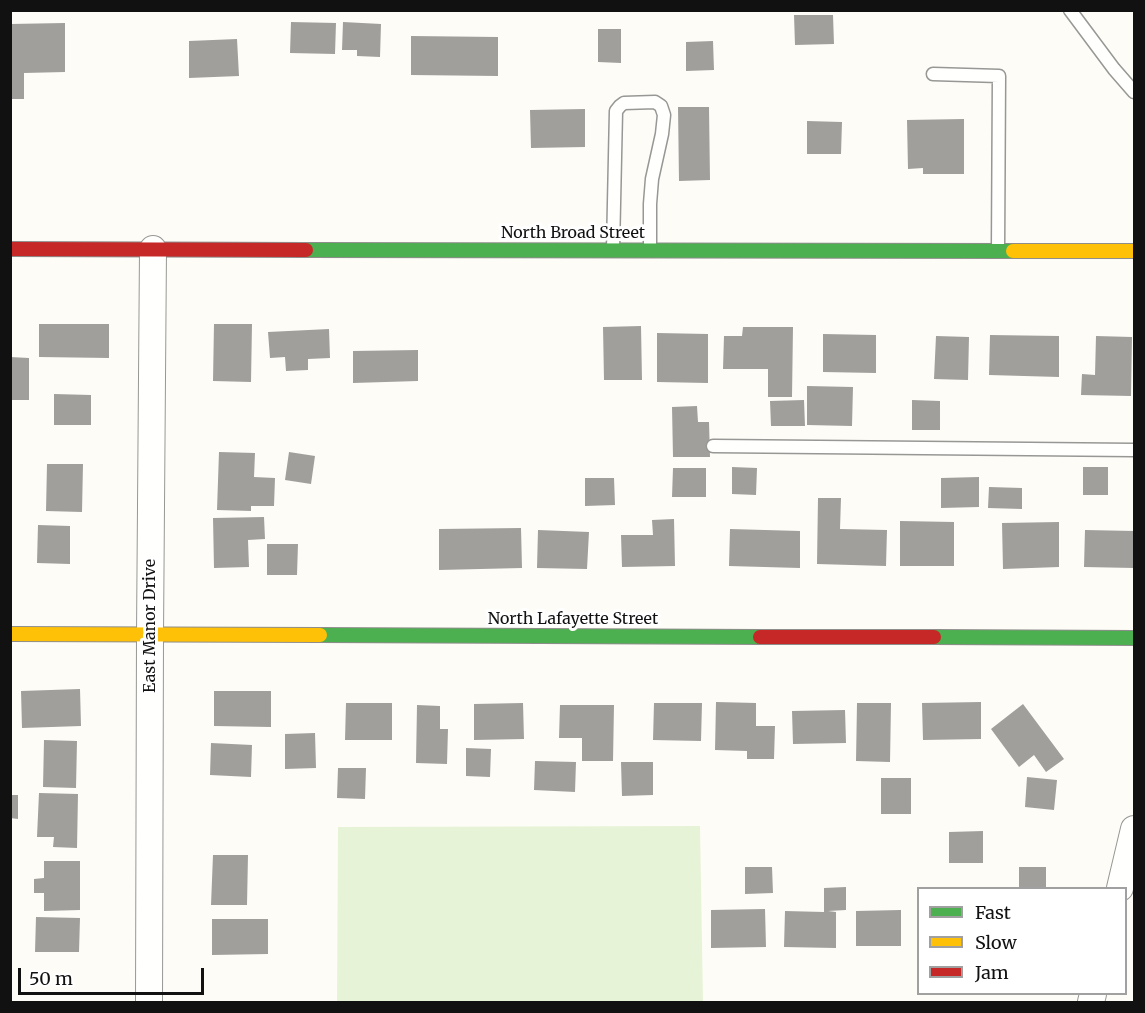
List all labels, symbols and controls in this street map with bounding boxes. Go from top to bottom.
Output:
street label: North Broad Street [501,223,645,243]
street label: East Manor Drive [140,559,160,693]
street label: North Lafayette Street [488,609,658,629]
legend [917,887,1127,995]
text: Fast [975,901,1011,924]
text: Slow [975,931,1017,954]
scale bar [21,956,207,994]
text: Jam [975,961,1009,984]
text: 50 m [29,967,73,990]

